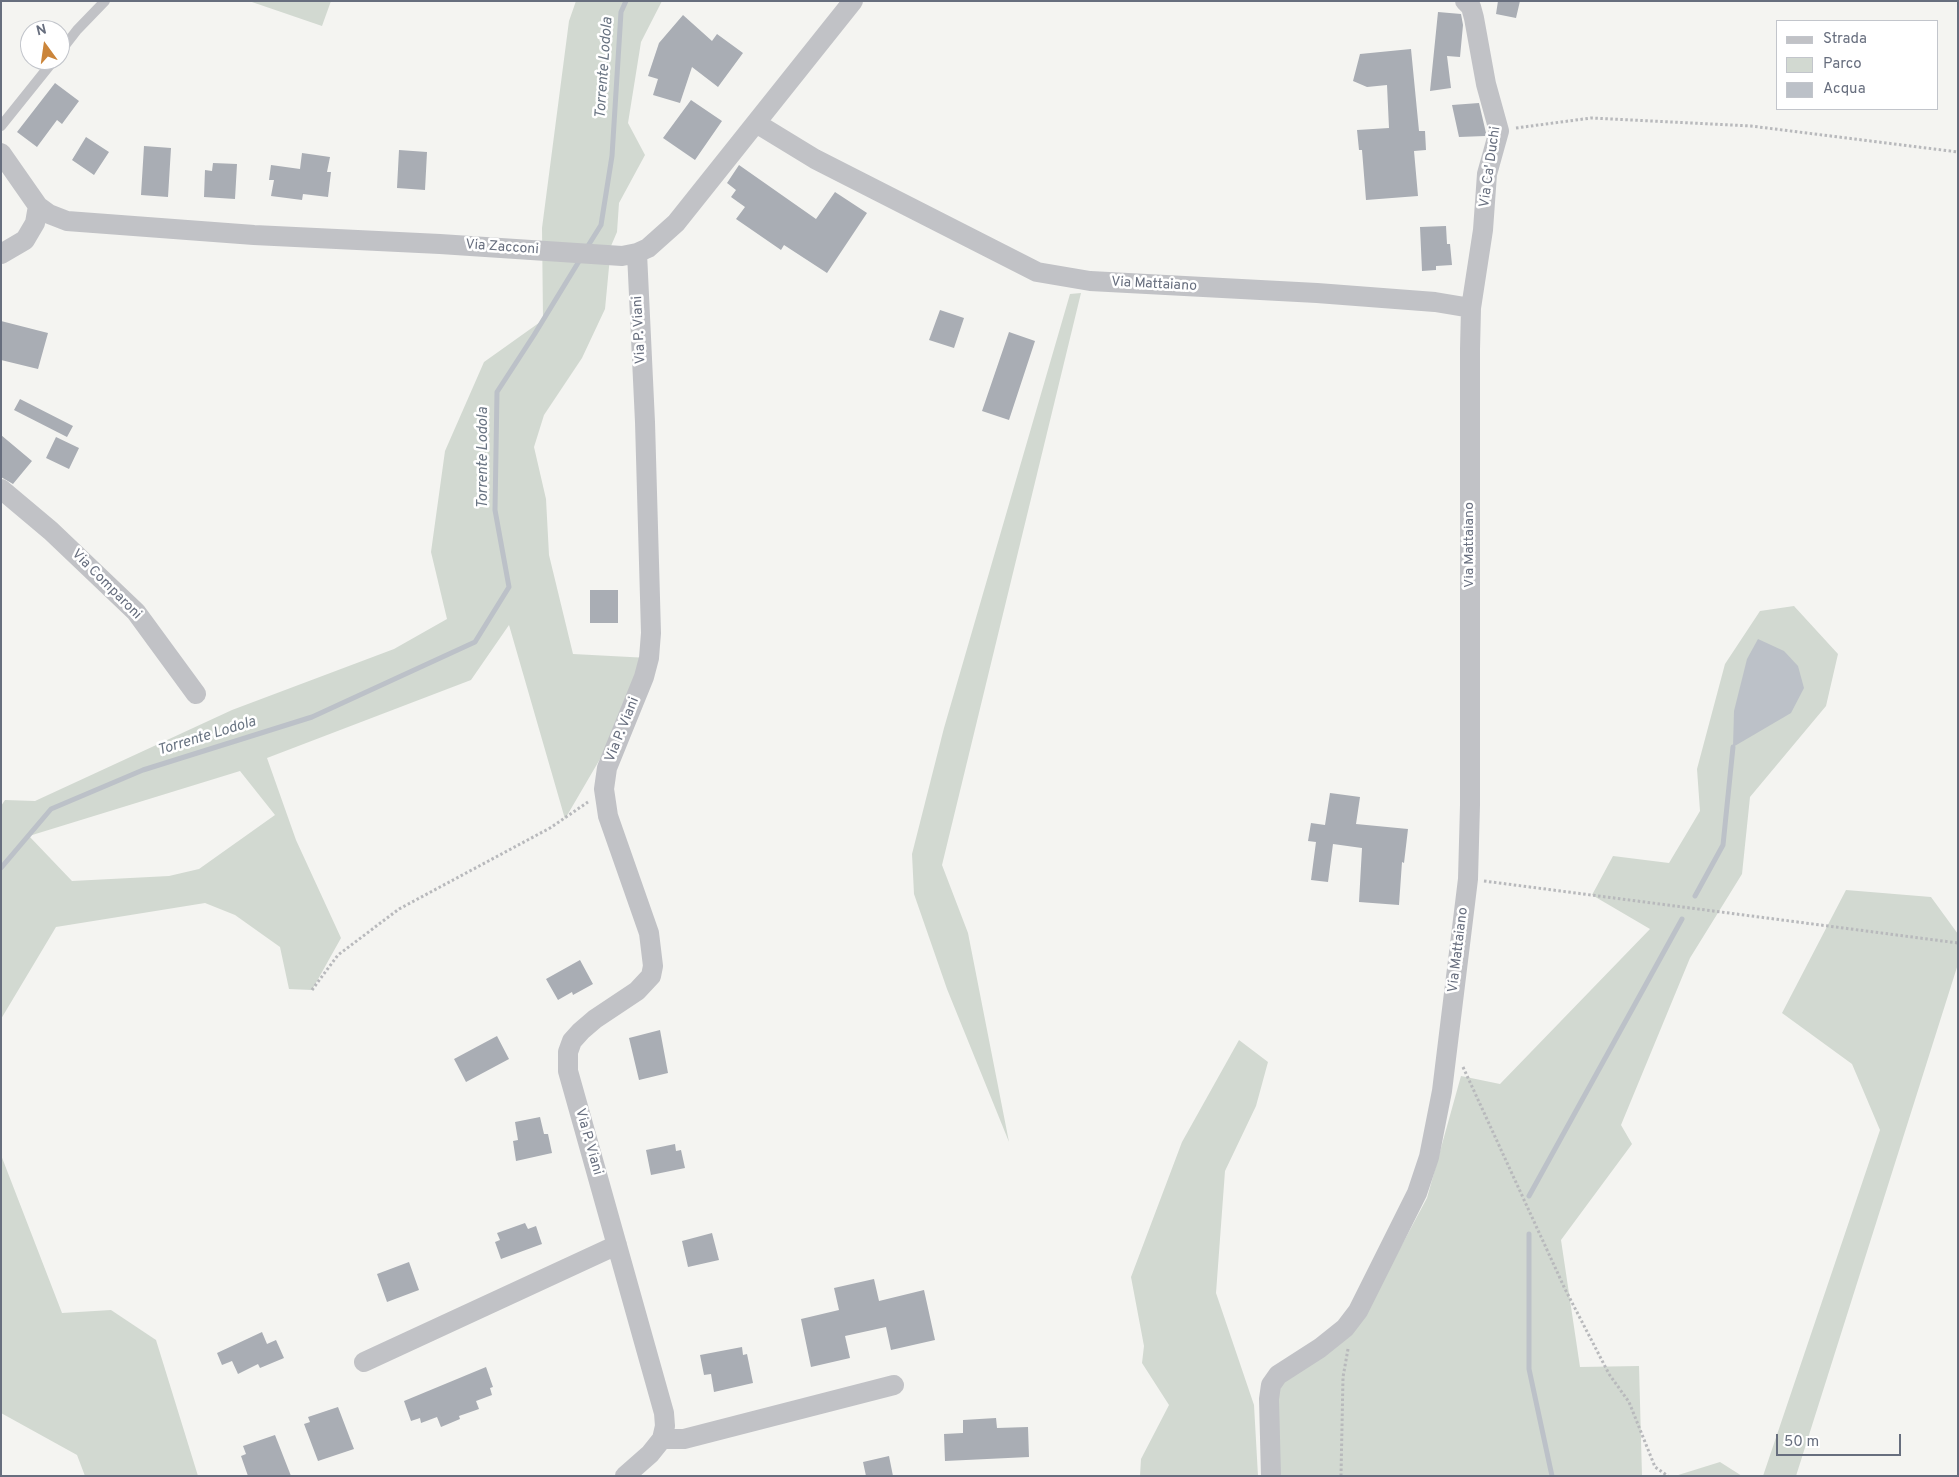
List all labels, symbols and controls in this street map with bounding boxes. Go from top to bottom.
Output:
water label: Torrente Lodola [592,17,618,119]
north arrow [20,20,70,70]
legend [1776,20,1939,110]
text: N [35,21,48,40]
text: Strada [1823,30,1867,49]
text: Parco [1823,55,1862,74]
text: Acqua [1823,80,1866,99]
street label: Via Ca' Duchi [1477,125,1505,209]
street label: Via Zacconi [465,237,539,259]
street label: Via Mattaiano [1111,274,1197,296]
street label: Via P. Viani [630,295,650,365]
water label: Torrente Lodola [475,407,493,509]
street label: Via Mattaiano [1462,502,1478,588]
street label: Via Comparoni [67,546,145,624]
street label: Via P. Viani [602,695,644,765]
water label: Torrente Lodola [156,714,258,760]
street label: Via Mattaiano [1445,906,1473,994]
street label: Via P. Viani [570,1107,606,1177]
scale bar [1779,1424,1904,1456]
text: 50 m [1784,1433,1819,1452]

